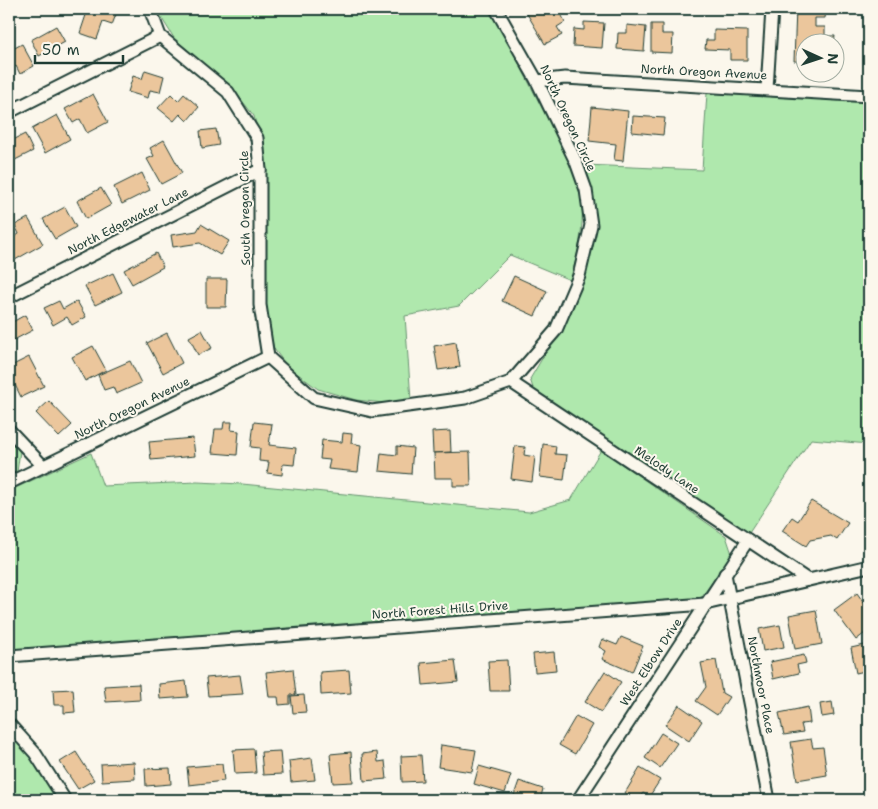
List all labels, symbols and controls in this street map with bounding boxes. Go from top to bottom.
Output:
scale bar [35,32,122,64]
north arrow [796,32,846,82]
text: 50 m [42,40,80,60]
text: N [824,53,842,65]
street label: North Oregon Avenue [640,61,768,83]
street label: North Oregon Circle [536,62,600,174]
street label: South Oregon Circle [236,150,254,266]
street label: North Edgewater Lane [65,184,191,258]
street label: North Oregon Avenue [72,373,193,443]
street label: Melody Lane [631,442,703,498]
street label: North Forest Hills Drive [371,597,509,623]
street label: West Elbow Drive [617,615,686,709]
street label: Northmoor Place [744,635,778,735]

